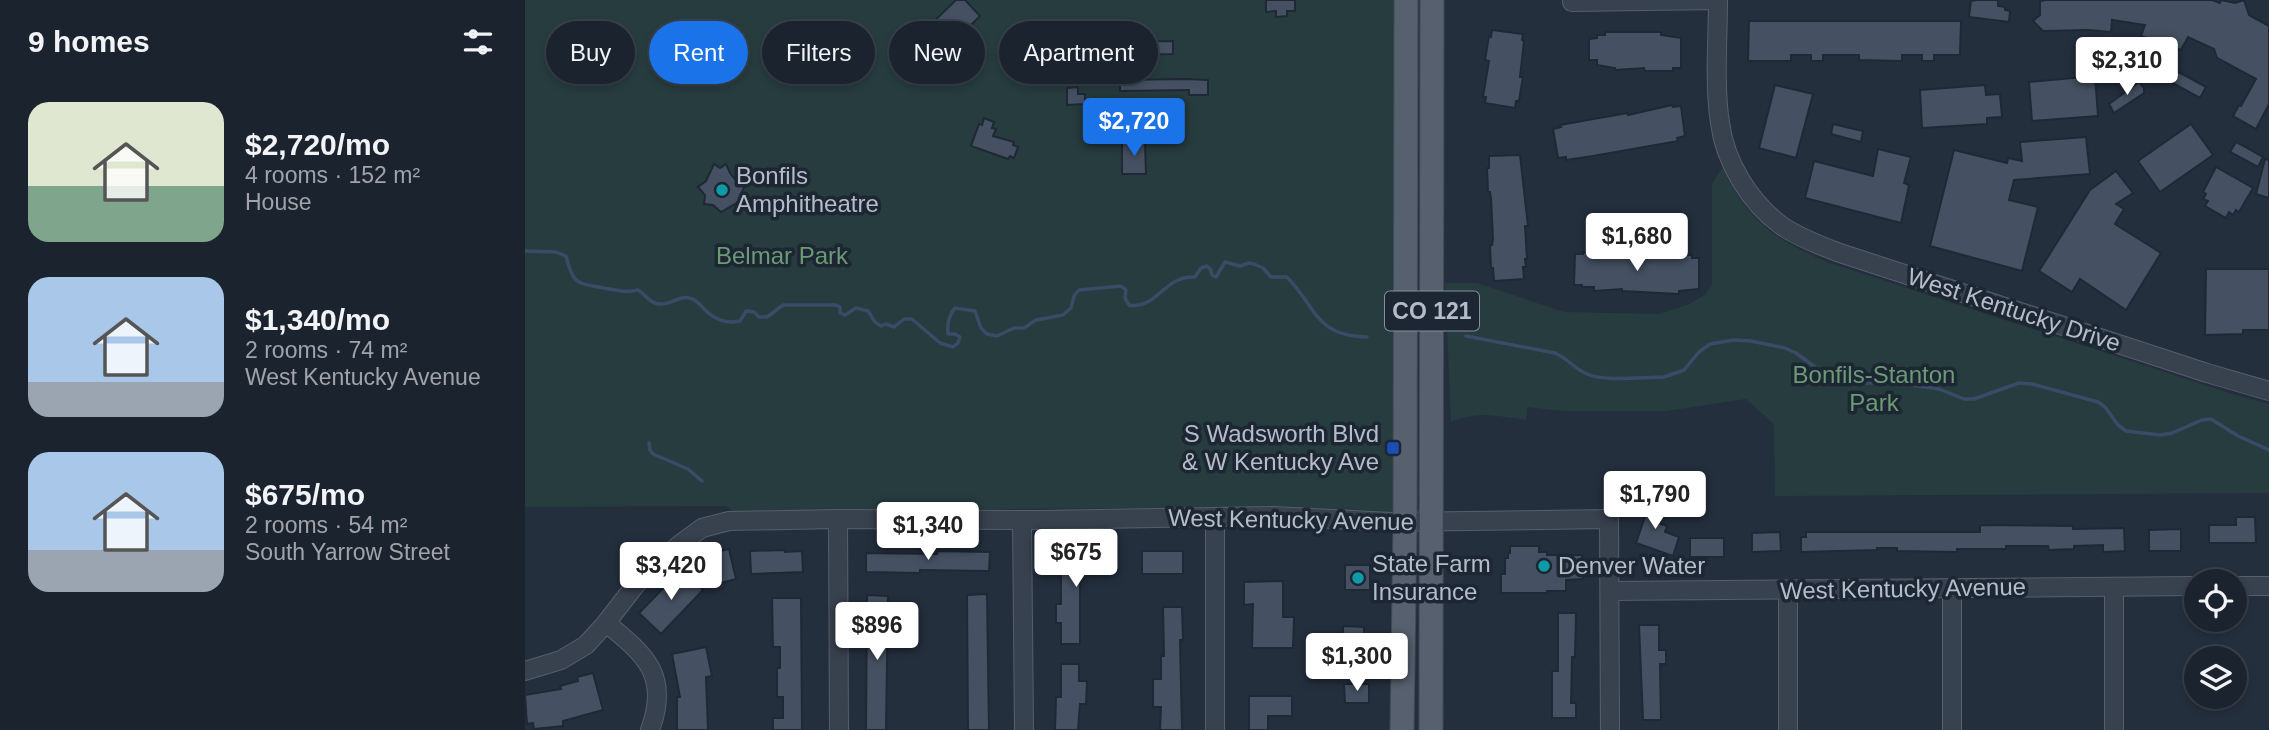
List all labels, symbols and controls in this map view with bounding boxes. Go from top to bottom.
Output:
chip: Buy [546,21,635,84]
chip: Rent [649,21,748,84]
chip: Filters [762,21,875,84]
chip: New [889,21,985,84]
chip: Apartment [999,21,1158,84]
icon: filters [459,23,497,61]
text: 9 homes [28,25,150,58]
pin: $2,310 [2070,38,2184,97]
text: $2,310 [2092,47,2162,73]
pin: $2,720 [1077,99,1191,158]
text: $2,720 [1099,108,1169,134]
text: $2,720/mo [245,128,390,161]
icon: home [84,130,168,214]
text: 4 rooms · 152 m² [245,162,420,188]
place label: Bonfils Amphitheatre [736,162,879,217]
marker: Bonfils Amphitheatre [714,182,730,198]
text: House [245,189,311,215]
pin: $1,680 [1580,214,1694,273]
text: $1,680 [1602,223,1672,249]
park label: Belmar Park [716,242,849,269]
street label: West Kentucky Drive [1904,262,2124,357]
road number: CO 121 [1385,292,1479,330]
text: $1,340/mo [245,303,390,336]
icon: home [84,305,168,389]
text: 2 rooms · 74 m² [245,337,407,363]
park label: Bonfils-Stanton Park [1793,361,1955,416]
text: West Kentucky Avenue [245,364,481,390]
place label: S Wadsworth Blvd & W Kentucky Ave [1182,420,1379,475]
marker: S Wadsworth Blvd & W Kentucky Ave [1385,440,1401,456]
pin: $1,790 [1598,472,1712,531]
text: $675/mo [245,478,365,511]
icon: home [84,480,168,564]
text: $1,790 [1620,481,1690,507]
pin: $1,340 [871,503,985,562]
street label: West Kentucky Avenue [1168,504,1414,535]
text: 2 rooms · 54 m² [245,512,407,538]
text: $1,340 [893,512,963,538]
pin: $675 [1035,530,1117,589]
text: South Yarrow Street [245,539,450,565]
text: $675 [1050,539,1102,565]
pin: $3,420 [614,542,728,602]
place label: State Farm Insurance [1372,550,1491,605]
text: $3,420 [636,552,706,578]
place label: Denver Water [1558,552,1705,579]
marker: Denver Water [1536,558,1552,574]
map controls [2184,569,2247,709]
button: locate [2184,569,2247,632]
marker: State Farm Insurance [1350,570,1366,586]
street label: West Kentucky Avenue [1780,573,2026,604]
pin: $896 [836,602,918,662]
text: $896 [851,612,903,638]
pin: $1,300 [1300,634,1414,693]
text: $1,300 [1322,643,1392,669]
button: layers [2184,646,2247,709]

